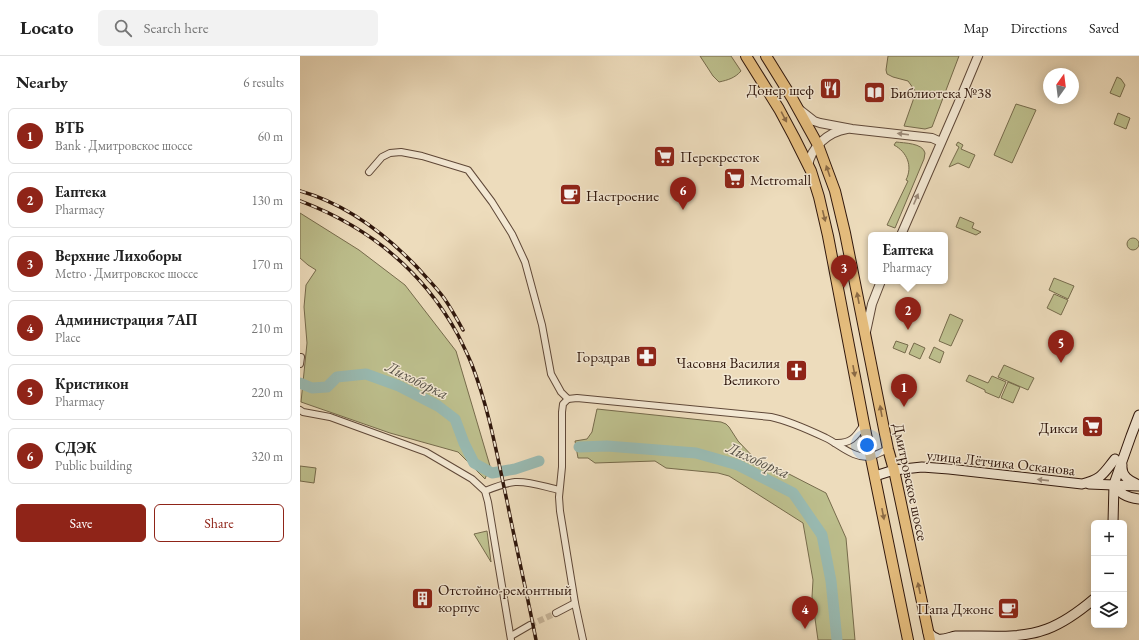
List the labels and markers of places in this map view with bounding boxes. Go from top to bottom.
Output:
restaurant icon: Донер шеф [817,76,843,102]
library icon: Библиотека №38 [861,79,887,105]
place label: Донер шеф [747,80,814,99]
place label: Библиотека №38 [890,83,991,102]
supermarket icon: Перекресток [652,143,678,169]
place label: Перекресток [680,147,759,166]
supermarket icon: Metromall [722,166,748,192]
place label: Metromall [750,170,811,189]
pin: 6 [670,177,696,210]
cafe icon: Настроение [558,182,584,208]
place label: Настроение [586,186,659,205]
pin: 3 [831,255,857,288]
pin: 2 [895,297,921,330]
pin: 5 [1048,330,1074,363]
pharmacy icon: Горздрав [633,343,659,369]
place label: Горздрав [576,347,630,366]
place label: Часовня Василия Великого [676,353,780,389]
church icon: Часовня Василия Великого [783,358,809,384]
pin: 1 [891,374,917,407]
supermarket icon: Дикси [1080,414,1106,440]
place label: Дикси [1039,418,1078,437]
place label: Отстойно-ремонтный корпус [438,580,572,616]
building icon: Отстойно-ремонтный корпус [410,585,436,611]
cafe icon: Папа Джонс [996,595,1022,621]
pin: 4 [792,596,818,629]
place label: Папа Джонс [917,599,994,618]

